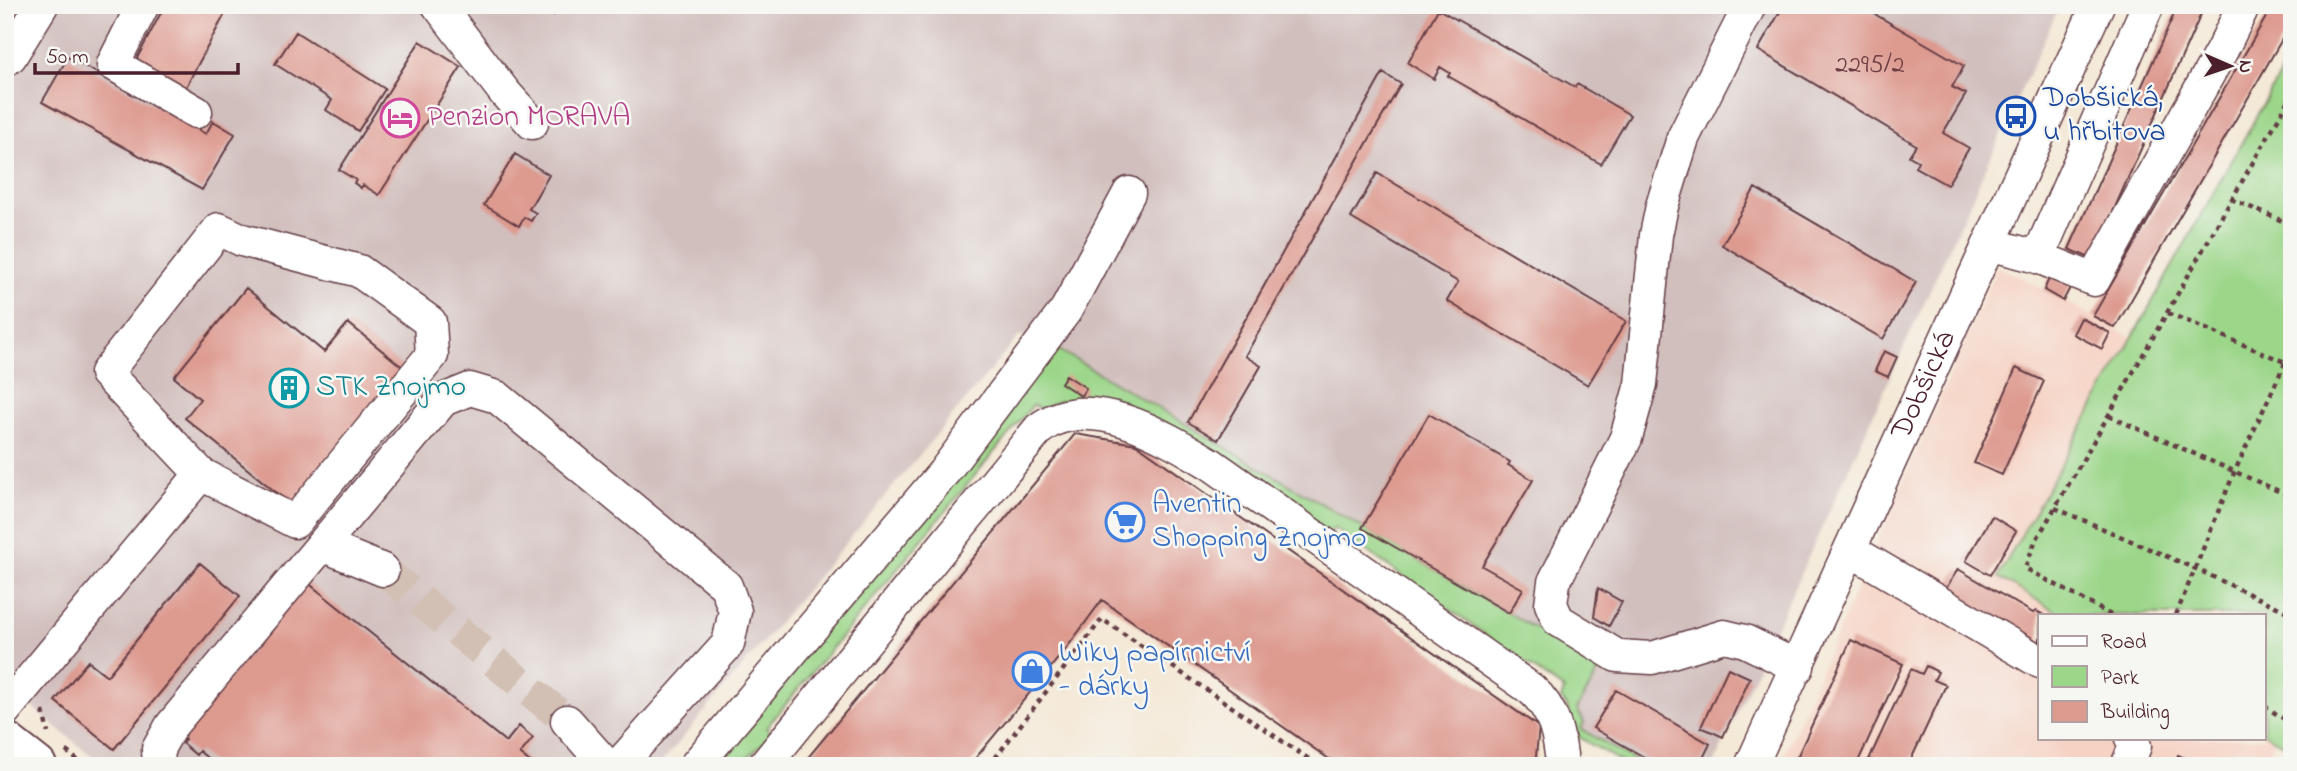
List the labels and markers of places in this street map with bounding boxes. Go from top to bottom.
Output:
place label: Dobšická, u hřbitova [2042,77,2166,155]
bus stop icon: Dobšická, u hřbitova [1995,95,2037,137]
place label: Penzion MORAVA [427,96,630,140]
hotel icon: Penzion MORAVA [379,97,421,139]
place label: STK Znojmo [316,366,466,410]
building icon: STK Znojmo [268,367,310,409]
place label: Aventin Shopping Znojmo [1152,483,1367,561]
supermarket icon: Aventin Shopping Znojmo [1104,501,1146,543]
place label: Wiky papírnictví - dárky [1059,632,1251,710]
shop icon: Wiky papírnictví - dárky [1011,650,1053,692]

